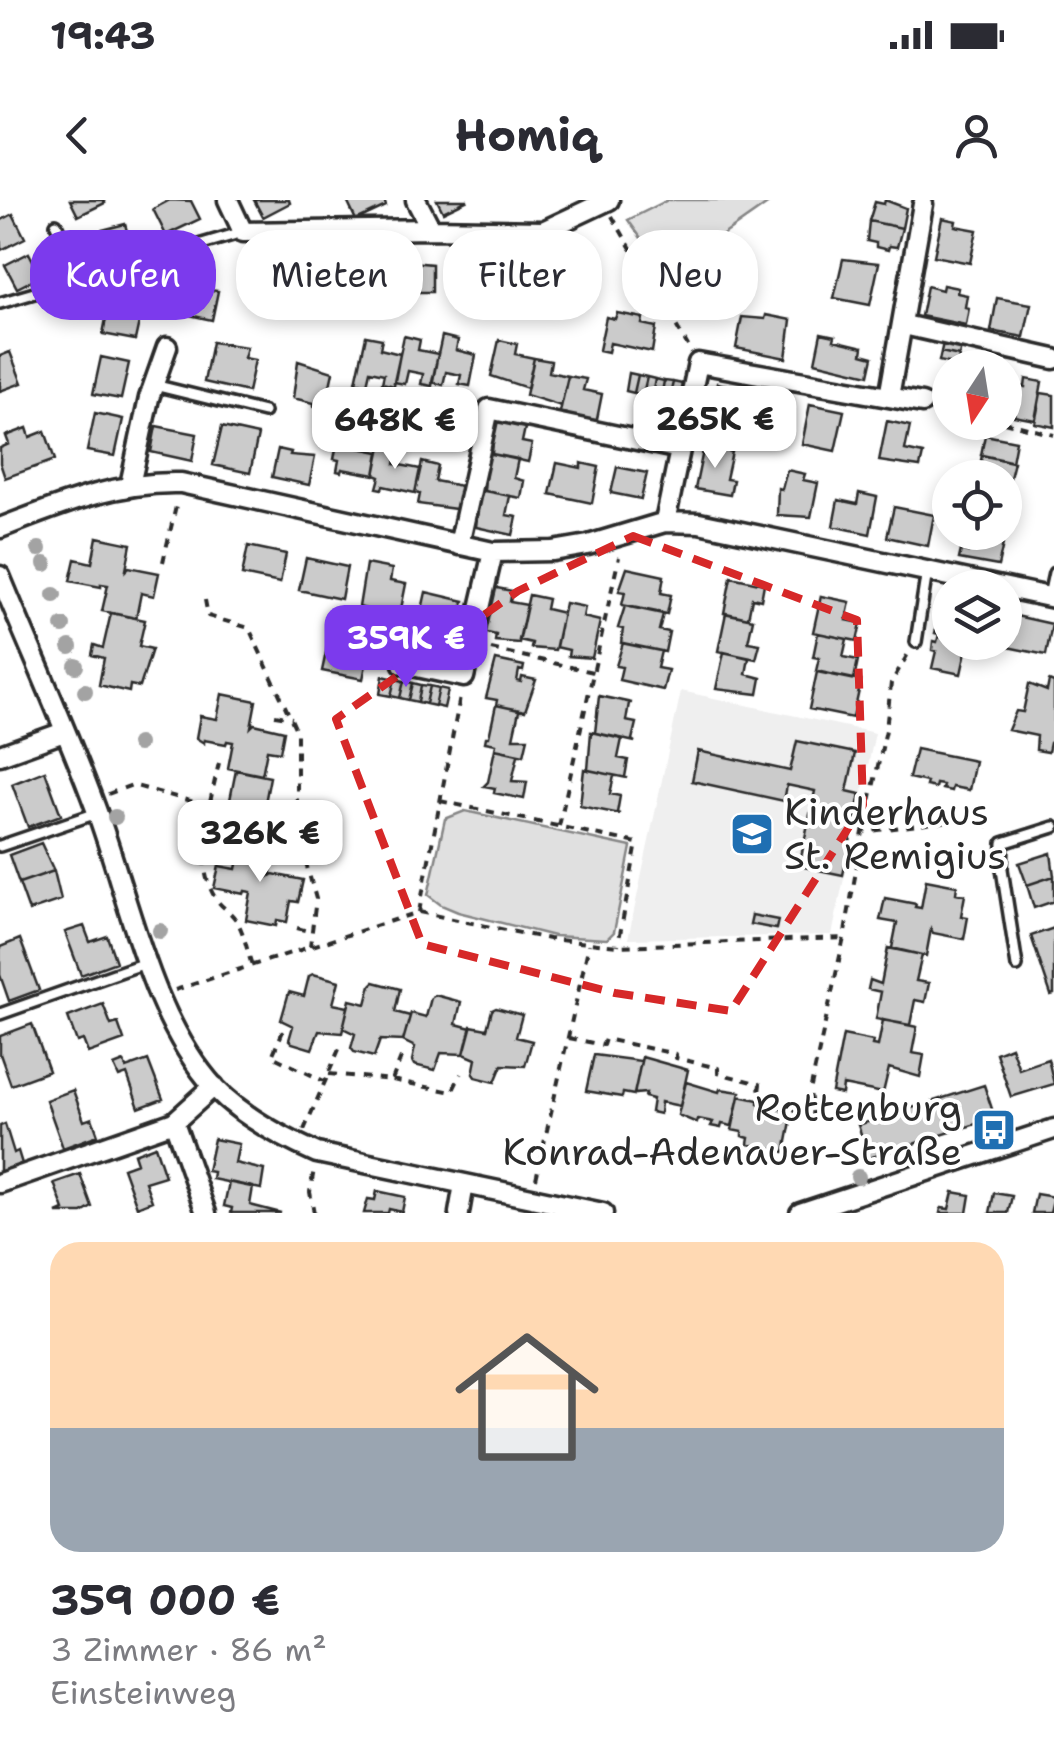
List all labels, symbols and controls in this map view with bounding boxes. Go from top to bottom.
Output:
text: 19:43 [50,10,156,61]
text: Homiq [455,105,599,165]
icon: back [50,108,105,163]
icon: person [949,108,1004,163]
chip: Kaufen [30,230,216,320]
chip: Mieten [236,230,423,320]
chip: Filter [443,230,602,320]
chip: Neu [622,230,758,320]
north arrow [932,350,1022,440]
map controls [932,350,1022,660]
pin: 265K € [634,386,796,471]
pin: 648K € [314,387,476,472]
text: 265K € [655,397,775,440]
text: 648K € [334,398,456,441]
button: locate [932,460,1022,550]
button: layers [932,570,1022,660]
pin: 359K € [325,605,487,690]
text: 359K € [346,616,466,659]
place label: Kinderhaus St. Remigius [784,786,1006,881]
pin: 326K € [179,800,341,885]
text: 326K € [200,811,320,854]
school or university icon: Kinderhaus St. Remigius [729,811,775,857]
place label: Rottenburg Konrad-Adenauer-Straße [502,1082,962,1177]
bus stop icon: Rottenburg Konrad-Adenauer-Straße [971,1107,1017,1153]
icon: home [437,1307,617,1487]
text: 359 000 € [50,1572,280,1628]
text: 3 Zimmer · 86 m² [50,1628,327,1671]
text: Einsteinweg [50,1671,236,1714]

